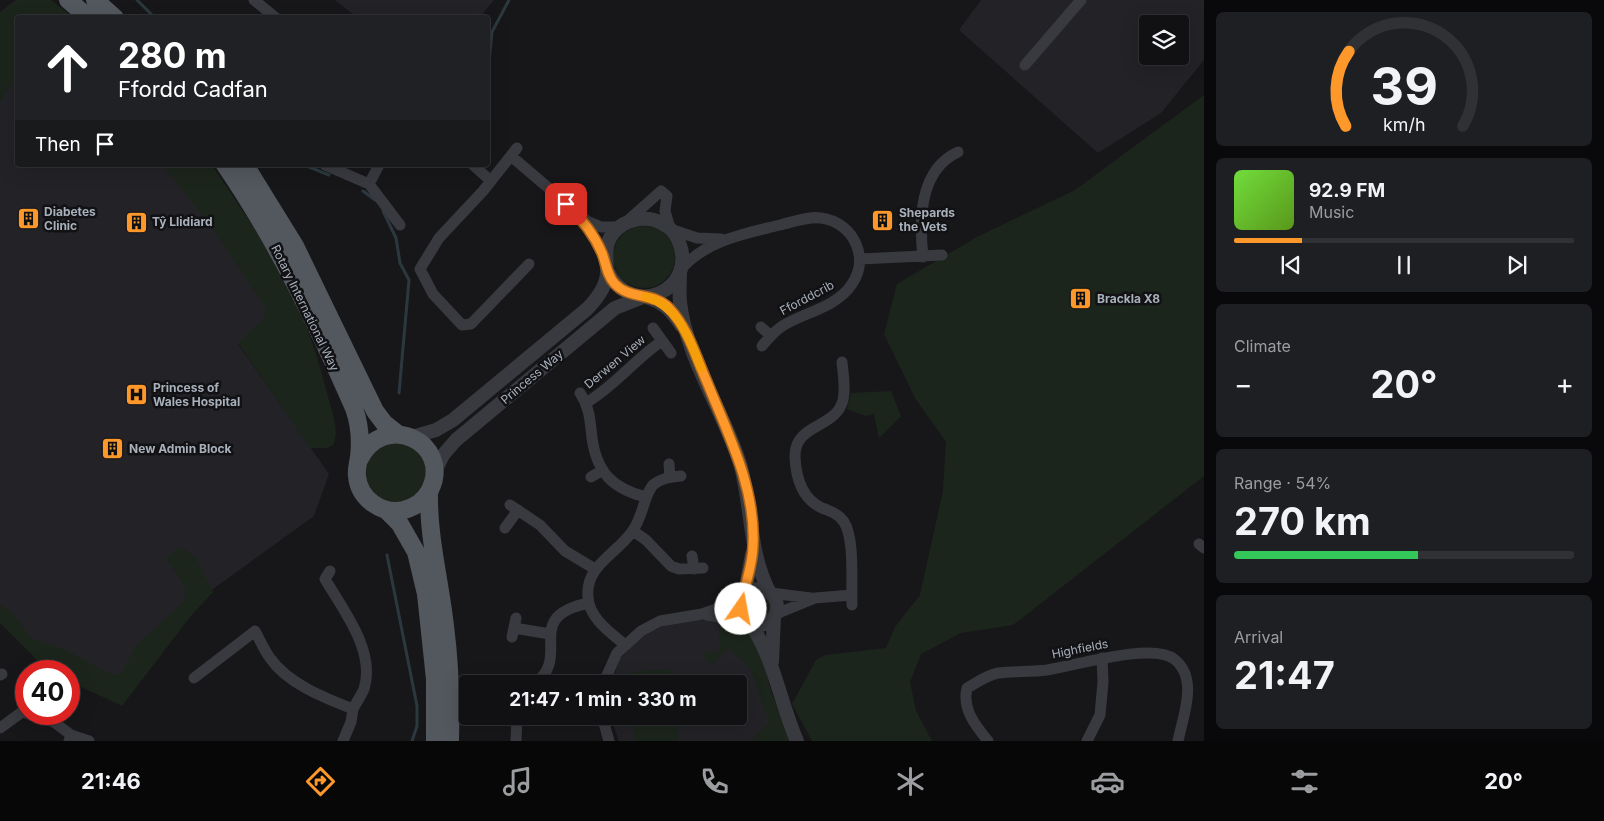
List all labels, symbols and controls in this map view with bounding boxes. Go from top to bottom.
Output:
map controls [1139,15,1189,65]
button: layers [1139,15,1189,65]
text: 280 m [118,34,227,76]
icon: ahead [35,35,100,100]
text: 39 [1370,55,1438,118]
text: Ffordd Cadfan [118,76,268,102]
text: km/h [1383,114,1425,135]
icon: arrive [91,130,119,158]
text: Then [35,133,81,156]
text: 92.9 FM [1309,179,1385,202]
pin [545,183,587,225]
icon: arrive [552,190,580,218]
text: Music [1309,202,1354,222]
place label: Diabetes Clinic [44,204,96,233]
place label: Shepards the Vets [899,205,955,234]
building icon: Diabetes Clinic [16,207,40,231]
building icon: Shepards the Vets [871,208,895,232]
building icon: Tŷ Llidiard [124,210,148,234]
place label: Tŷ Llidiard [152,214,213,229]
street label: Rotary International Way [268,242,343,374]
icon: previous [1277,251,1305,279]
icon: pause [1390,251,1418,279]
icon: next [1503,251,1531,279]
street label: Fforddcrib [777,277,836,318]
building icon: Brackla X8 [1069,287,1093,311]
place label: Brackla X8 [1097,291,1160,306]
street label: Derwen View [581,332,648,392]
text: Climate [1234,336,1291,356]
street label: Princess Way [497,346,566,407]
text: 20° [1370,361,1438,407]
text: − [1234,367,1253,401]
text: + [1555,367,1574,401]
place label: Princess of Wales Hospital [153,380,240,409]
hospital icon: Princess of Wales Hospital [125,383,149,407]
building icon: New Admin Block [101,437,125,461]
place label: New Admin Block [129,441,232,456]
text: Range · 54% [1234,473,1331,493]
text: 270 km [1234,498,1371,544]
position arrow [714,582,766,634]
text: Arrival [1234,627,1283,647]
street label: Highfields [1050,636,1109,661]
text: 21:47 [1234,652,1335,698]
speed limit sign: 40 [15,660,80,725]
text: 21:47 · 1 min · 330 m [509,688,697,711]
icon: directions [303,764,338,799]
icon: music [500,764,535,799]
icon: phone [697,764,732,799]
icon: climate [893,764,928,799]
icon: car [1090,764,1125,799]
icon: filters [1287,764,1322,799]
text: 21:46 [81,768,141,794]
text: 20° [1484,768,1523,794]

